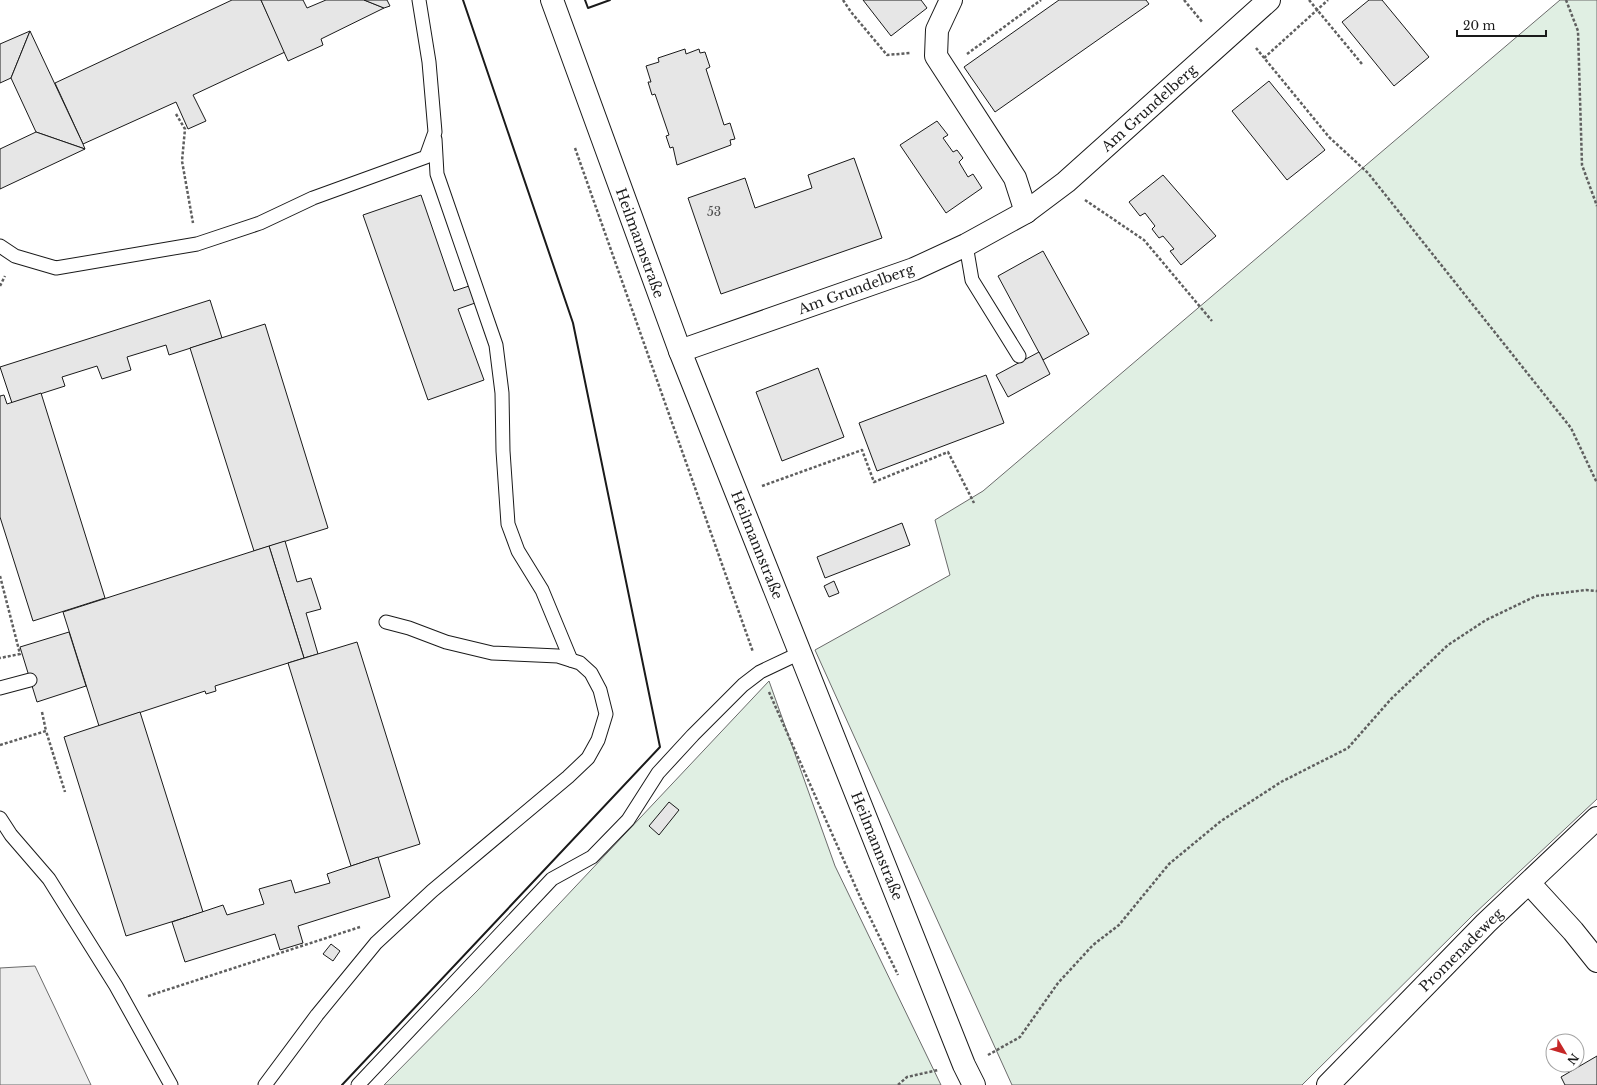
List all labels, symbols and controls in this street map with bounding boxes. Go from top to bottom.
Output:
scale bar [1457,12,1546,38]
text: 20 m [1463,18,1495,33]
street label: Am Grundelberg [1097,60,1201,156]
street label: Heilmannstraße [612,186,668,300]
house number: 53 [707,204,721,219]
street label: Am Grundelberg [795,259,917,319]
street label: Heilmannstraße [727,488,787,602]
street label: Heilmannstraße [847,789,907,903]
street label: Promenadeweg [1415,904,1507,996]
north arrow [1545,1033,1585,1073]
text: N [1564,1051,1582,1068]

